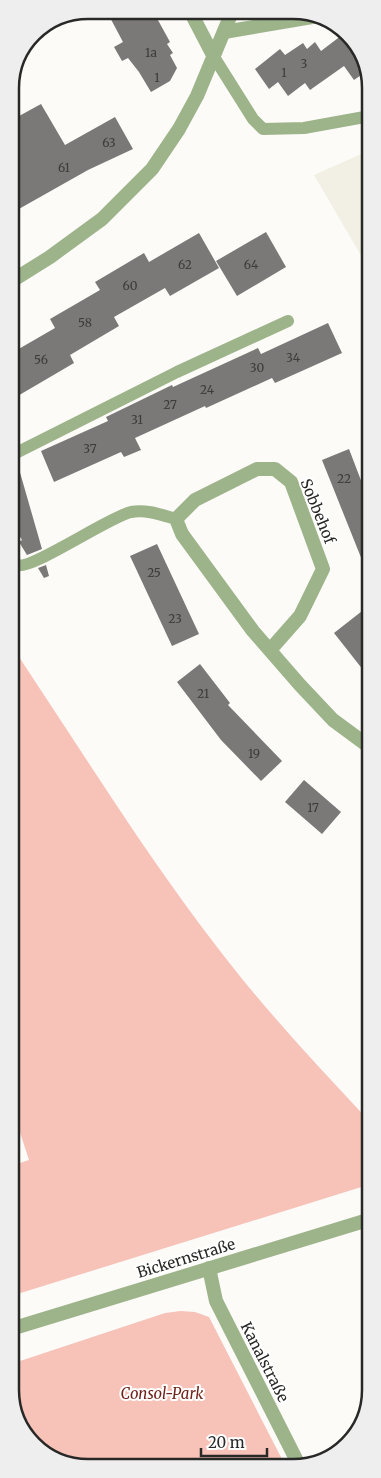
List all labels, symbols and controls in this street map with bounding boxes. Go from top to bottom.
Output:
house number: 1a [145,45,157,60]
house number: 3 [301,56,308,71]
house number: 1 [281,65,287,80]
house number: 1 [154,70,160,85]
house number: 63 [102,135,116,150]
house number: 61 [58,160,70,175]
house number: 62 [178,257,192,272]
house number: 64 [244,257,259,272]
house number: 60 [123,278,138,293]
house number: 58 [78,315,92,330]
house number: 34 [286,350,301,365]
house number: 56 [34,352,48,367]
house number: 30 [250,360,264,375]
house number: 24 [200,382,215,397]
house number: 27 [163,397,177,412]
house number: 31 [131,412,143,427]
house number: 37 [83,441,97,456]
house number: 22 [337,471,351,486]
street label: Sobbehof [296,476,340,547]
house number: 25 [147,565,161,580]
house number: 23 [168,611,182,626]
house number: 21 [197,686,210,701]
house number: 19 [248,746,260,761]
house number: 17 [307,800,319,815]
street label: Bickernstraße [135,1234,238,1282]
street label: Kanalstraße [237,1319,293,1405]
park label: Consol-Park [121,1384,204,1403]
scale bar [201,1426,267,1458]
text: 20 m [208,1433,245,1452]

